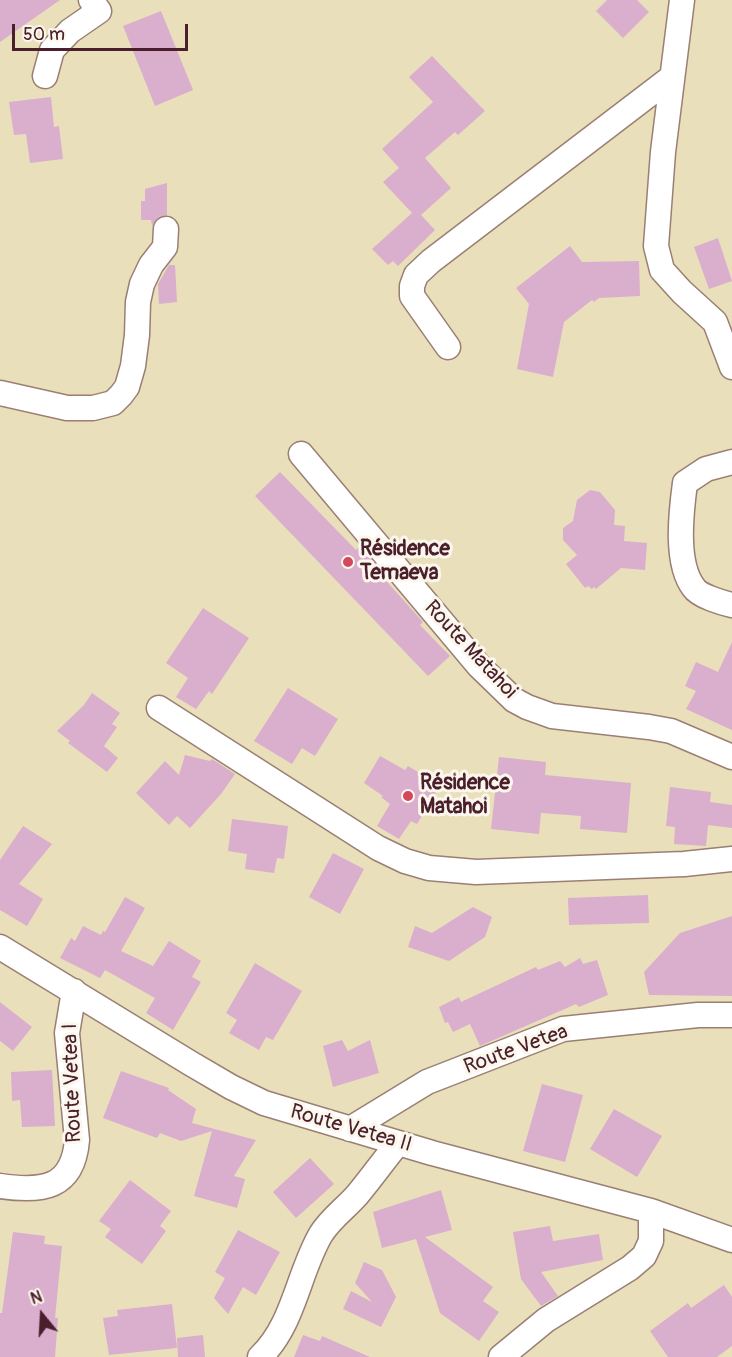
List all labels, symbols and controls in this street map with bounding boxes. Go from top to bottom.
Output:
scale bar [15,12,190,50]
text: 50 m [23,23,65,46]
place label: Résidence Temaeva [360,537,450,587]
marker: Résidence Temaeva [341,555,355,569]
street label: Route Matahoi [418,596,522,704]
place label: Résidence Matahoi [420,771,510,821]
marker: Résidence Matahoi [401,789,415,803]
street label: Route Vetea [461,1020,571,1080]
street label: Route Vetea I [58,1023,88,1143]
street label: Route Vetea II [287,1100,415,1158]
north arrow [12,1285,72,1345]
text: N [28,1287,45,1309]

